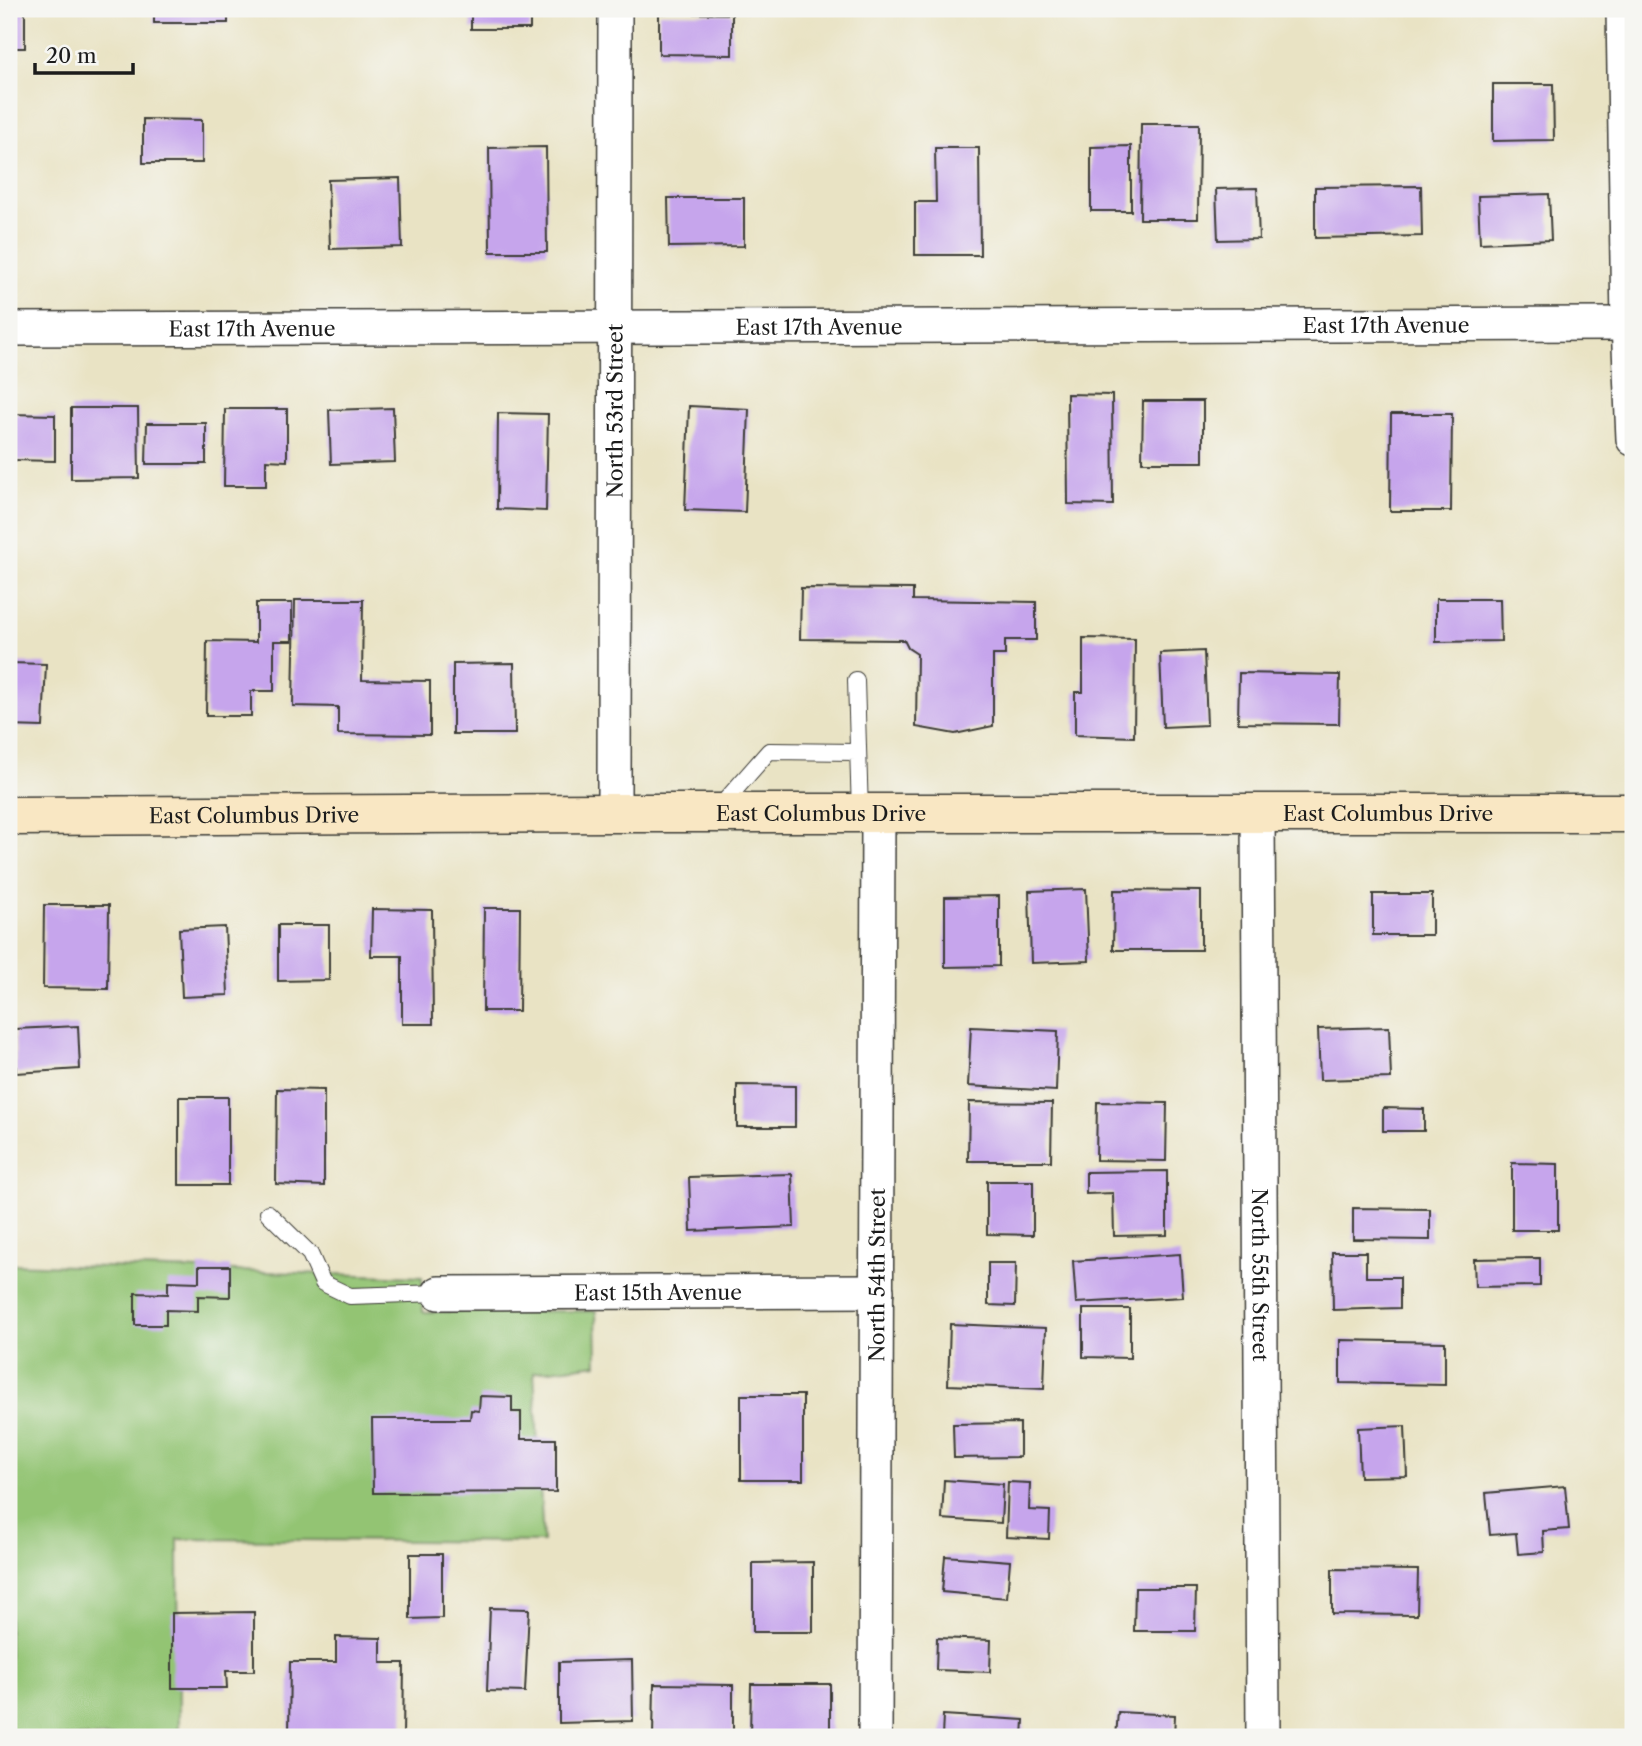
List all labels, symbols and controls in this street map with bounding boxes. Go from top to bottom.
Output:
scale bar [35,32,133,76]
text: 20 m [46,43,97,68]
street label: East 17th Avenue [1303,312,1469,338]
street label: East 17th Avenue [736,314,902,339]
street label: East 17th Avenue [169,315,335,341]
street label: North 53rd Street [602,323,627,498]
street label: East Columbus Drive [716,801,926,826]
street label: East Columbus Drive [1283,801,1493,826]
street label: East Columbus Drive [149,802,359,828]
street label: North 54th Street [864,1187,889,1362]
street label: North 55th Street [1248,1188,1273,1362]
street label: East 15th Avenue [574,1279,742,1305]

